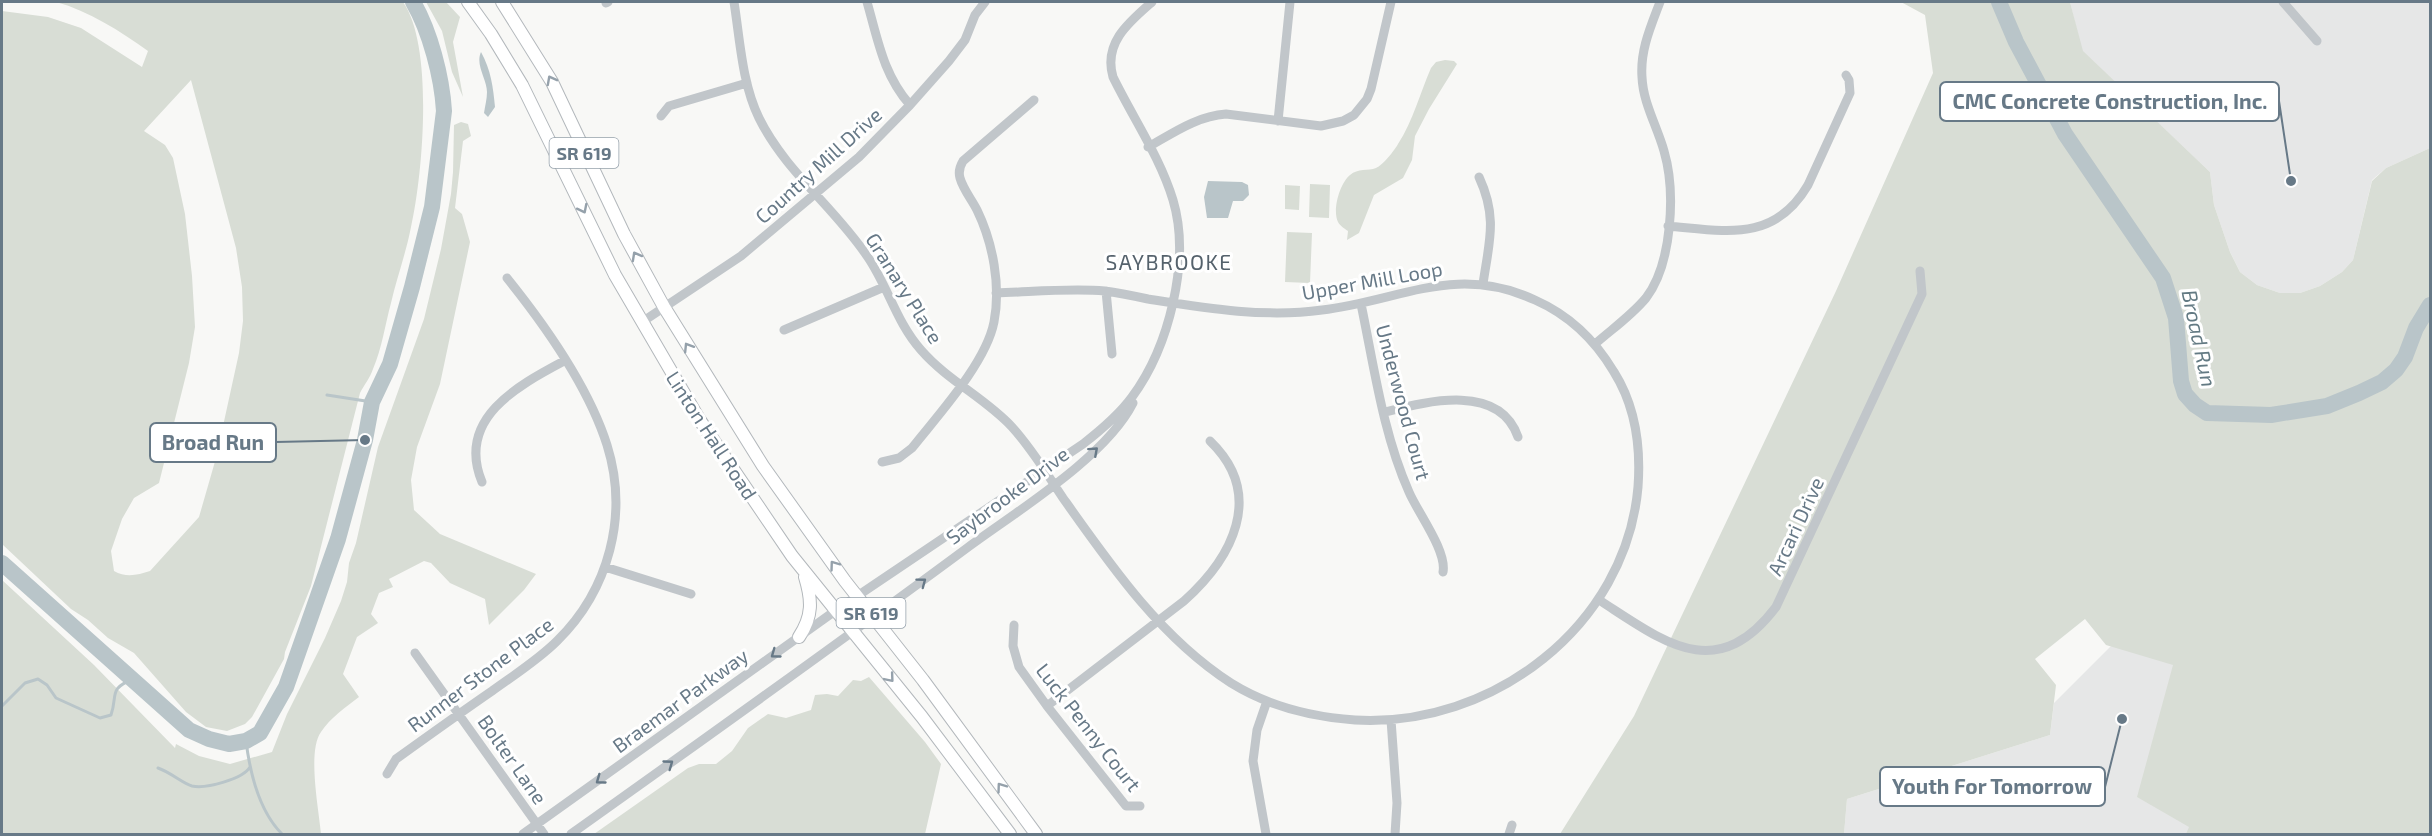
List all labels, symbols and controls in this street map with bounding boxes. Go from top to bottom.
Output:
one-way arrow [546,76,558,87]
callout: CMC Concrete Construction, Inc. [1940,82,2279,121]
text: CMC Concrete Construction, Inc. [1953,88,2267,113]
street label: Country Mill Drive [750,102,886,228]
road number: SR 619 [550,138,618,168]
one-way arrow [575,203,587,214]
street label: Granary Place [861,228,949,348]
district label: SAYBROOKE [1105,249,1233,274]
one-way arrow [632,252,643,262]
street label: Upper Mill Loop [1300,256,1444,304]
water label: Broad Run [2178,287,2222,389]
street label: Underwood Court [1372,322,1436,483]
one-way arrow [684,343,695,354]
street label: Linton Hall Road [662,366,762,504]
callout: Broad Run [150,423,276,462]
text: Broad Run [162,429,264,454]
street label: Saybrooke Drive [941,441,1073,549]
one-way arrow [1087,447,1098,458]
street label: Arcari Drive [1762,473,1828,579]
one-way arrow [830,560,841,571]
one-way arrow [915,578,926,589]
road number: SR 619 [836,598,906,628]
street label: Runner Stone Place [403,612,557,736]
street label: Braemar Parkway [608,643,753,757]
one-way arrow [771,647,782,658]
street label: Luck Penny Court [1032,658,1147,796]
one-way arrow [882,671,893,682]
street label: Bolter Lane [473,710,553,808]
one-way arrow [663,760,674,771]
callout: Youth For Tomorrow [1880,767,2105,806]
one-way arrow [595,773,606,784]
text: Youth For Tomorrow [1892,773,2092,798]
one-way arrow [998,783,1009,794]

